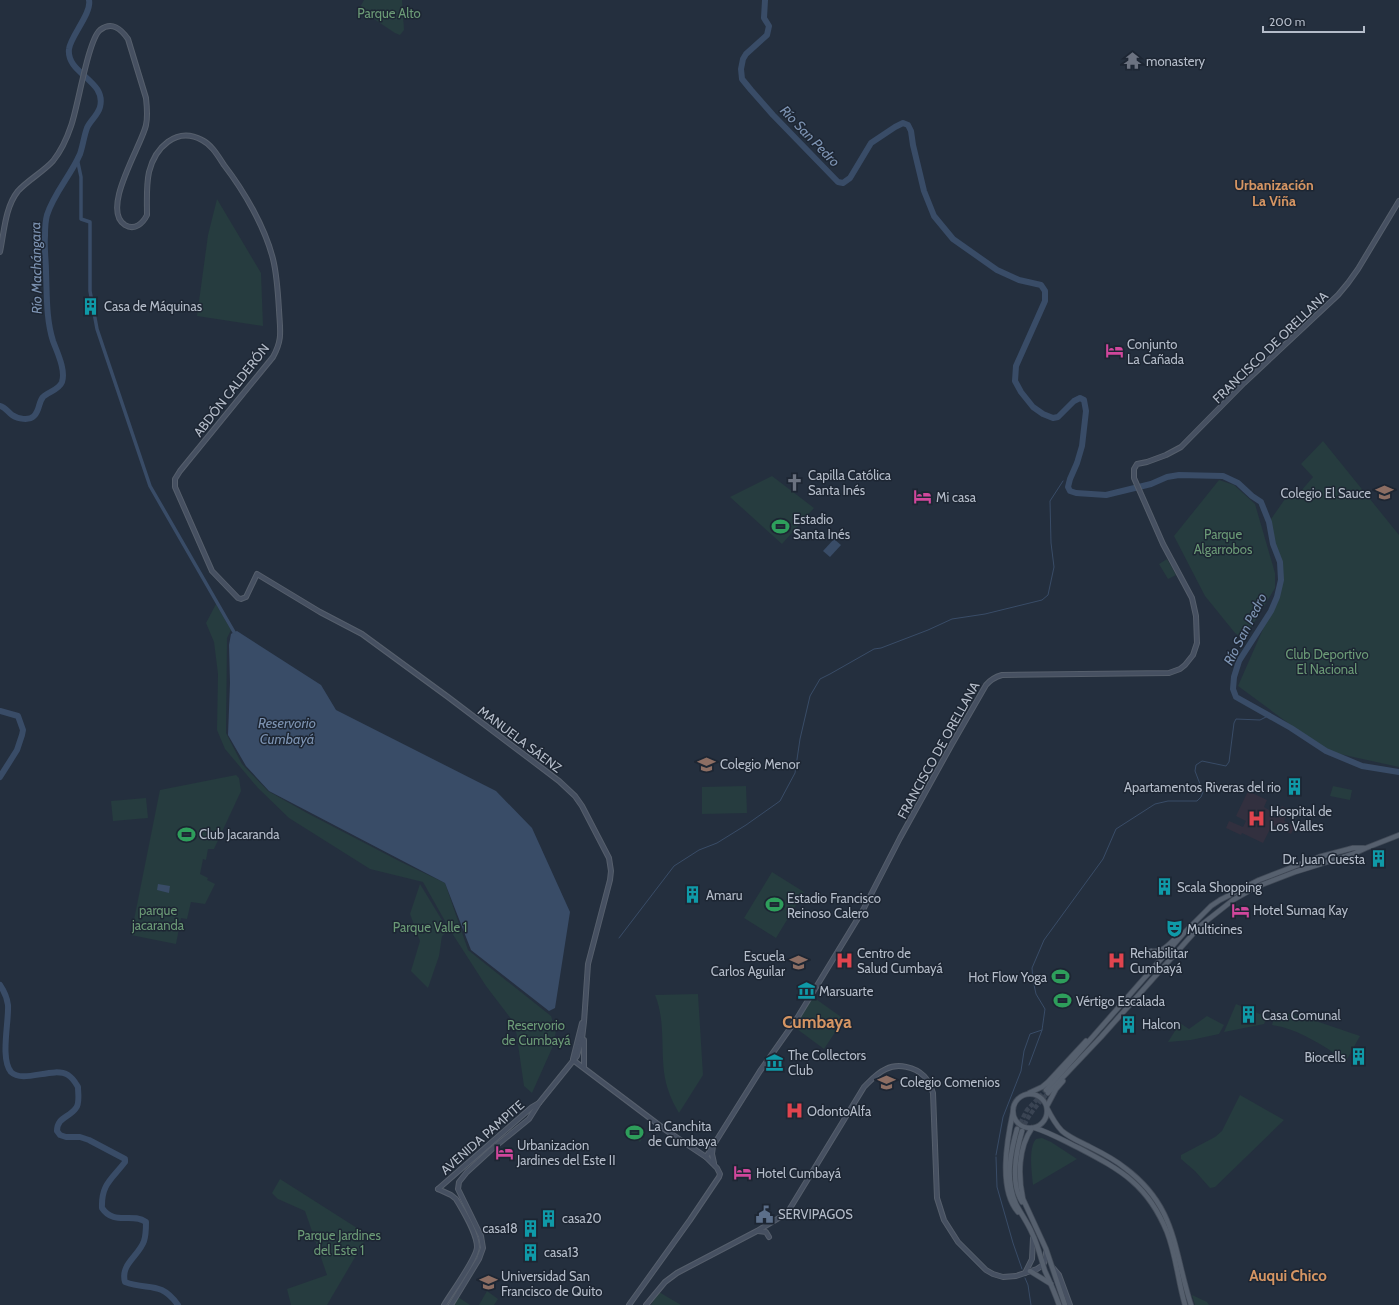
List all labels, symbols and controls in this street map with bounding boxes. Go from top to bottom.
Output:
park label: Parque Alto [357,5,421,21]
scale bar [1263,8,1364,34]
text: 200 m [1269,14,1305,29]
temple icon: monastery [1123,51,1143,71]
place label: monastery [1146,53,1206,69]
water label: Río San Pedro [776,102,844,170]
district label: Urbanización La Viña [1234,176,1314,210]
water label: Río Machángara [26,222,46,314]
street label: FRANCISCO DE ORELLANA [1209,288,1331,406]
building icon: Casa de Máquinas [81,296,101,316]
place label: Casa de Máquinas [104,298,203,314]
place label: Conjunto La Cañada [1127,336,1185,367]
street label: ABDÓN CALDERÓN [190,340,272,440]
hotel icon: Conjunto La Cañada [1104,341,1124,361]
place label: Capilla Católica Santa Inés [808,467,892,498]
church icon: Capilla Católica Santa Inés [785,472,805,492]
school or university icon: Colegio El Sauce [1374,483,1394,503]
place label: Colegio El Sauce [1281,485,1371,501]
hotel icon: Mi casa [913,487,933,507]
place label: Mi casa [936,489,977,505]
place label: Estadio Santa Inés [793,511,851,542]
sports icon: Estadio Santa Inés [770,516,790,536]
park label: Parque Algarrobos [1194,526,1253,557]
water label: Río San Pedro [1219,590,1271,668]
park label: Club Deportivo El Nacional [1285,646,1369,677]
street label: FRANCISCO DE ORELLANA [894,679,982,821]
street label: MANUELA SÁENZ [475,701,566,776]
water label: Reservorio Cumbayá [258,714,316,748]
school or university icon: Colegio Menor [697,754,717,774]
place label: Colegio Menor [720,756,801,772]
building icon: Apartamentos Riveras del rio [1284,777,1304,797]
place label: Apartamentos Riveras del rio [1124,779,1281,795]
place label: Hospital de Los Valles [1270,803,1332,834]
hospital icon: Hospital de Los Valles [1247,808,1267,828]
sports icon: Club Jacaranda [176,824,196,844]
place label: Club Jacaranda [199,826,280,842]
building icon: Dr. Juan Cuesta [1368,849,1388,869]
place label: Dr. Juan Cuesta [1283,851,1366,867]
building icon: Scala Shopping [1154,877,1174,897]
place label: Scala Shopping [1177,879,1262,895]
building icon: Amaru [683,885,703,905]
place label: Amaru [706,887,743,903]
place label: Estadio Francisco Reinoso Calero [787,890,881,921]
sports icon: Estadio Francisco Reinoso Calero [764,895,784,915]
hotel icon: Hotel Sumaq Kay [1230,900,1250,920]
park label: parque jacaranda [131,902,185,934]
place label: Hotel Sumaq Kay [1253,902,1349,918]
park label: Parque Valle 1 [393,919,467,935]
theatre icon: Multicines [1164,919,1184,939]
place label: Multicines [1187,921,1243,937]
place label: Centro de Salud Cumbayá [857,945,944,976]
place label: Rehabilitar Cumbayá [1130,945,1189,976]
place label: Escuela Carlos Aguilar [711,948,786,979]
hospital icon: Centro de Salud Cumbayá [834,950,854,970]
hospital icon: Rehabilitar Cumbayá [1107,950,1127,970]
school or university icon: Escuela Carlos Aguilar [788,953,808,973]
sports icon: Hot Flow Yoga [1050,967,1070,987]
place label: Hot Flow Yoga [968,969,1048,985]
museum icon: Marsuarte [796,981,816,1001]
place label: Marsuarte [819,983,874,999]
sports icon: Vértigo Escalada [1053,991,1073,1011]
place label: Vértigo Escalada [1076,993,1166,1009]
building icon: Casa Comunal [1239,1005,1259,1025]
place label: Casa Comunal [1262,1007,1341,1023]
district label: Cumbaya [782,1012,852,1032]
building icon: Halcon [1119,1014,1139,1034]
place label: Halcon [1142,1016,1181,1032]
park label: Reservorio de Cumbayá [502,1017,571,1048]
place label: The Collectors Club [788,1047,867,1078]
building icon: Biocells [1349,1047,1369,1067]
place label: Biocells [1304,1049,1347,1065]
museum icon: The Collectors Club [765,1052,785,1072]
school or university icon: Colegio Comenios [877,1072,897,1092]
place label: Colegio Comenios [900,1074,1000,1090]
street label: AVENIDA PAMPITE [437,1096,527,1178]
hospital icon: OdontoAlfa [784,1101,804,1121]
place label: OdontoAlfa [807,1103,872,1119]
place label: La Canchita de Cumbaya [648,1118,718,1149]
sports icon: La Canchita de Cumbaya [625,1123,645,1143]
place label: Urbanizacion Jardines del Este II [516,1137,616,1168]
hotel icon: Urbanizacion Jardines del Este II [494,1142,514,1162]
hotel icon: Hotel Cumbayá [733,1163,753,1183]
place label: Hotel Cumbayá [756,1165,842,1181]
public building icon: SERVIPAGOS [755,1204,775,1224]
place label: SERVIPAGOS [778,1206,853,1222]
building icon: casa20 [539,1208,559,1228]
place label: casa20 [562,1210,602,1226]
building icon: casa18 [521,1218,541,1238]
place label: casa18 [482,1220,518,1236]
park label: Parque Jardines del Este 1 [297,1227,381,1258]
building icon: casa13 [521,1242,541,1262]
place label: casa13 [544,1244,579,1260]
district label: Auqui Chico [1249,1267,1327,1285]
place label: Universidad San Francisco de Quito [501,1268,602,1299]
school or university icon: Universidad San Francisco de Quito [478,1273,498,1293]

